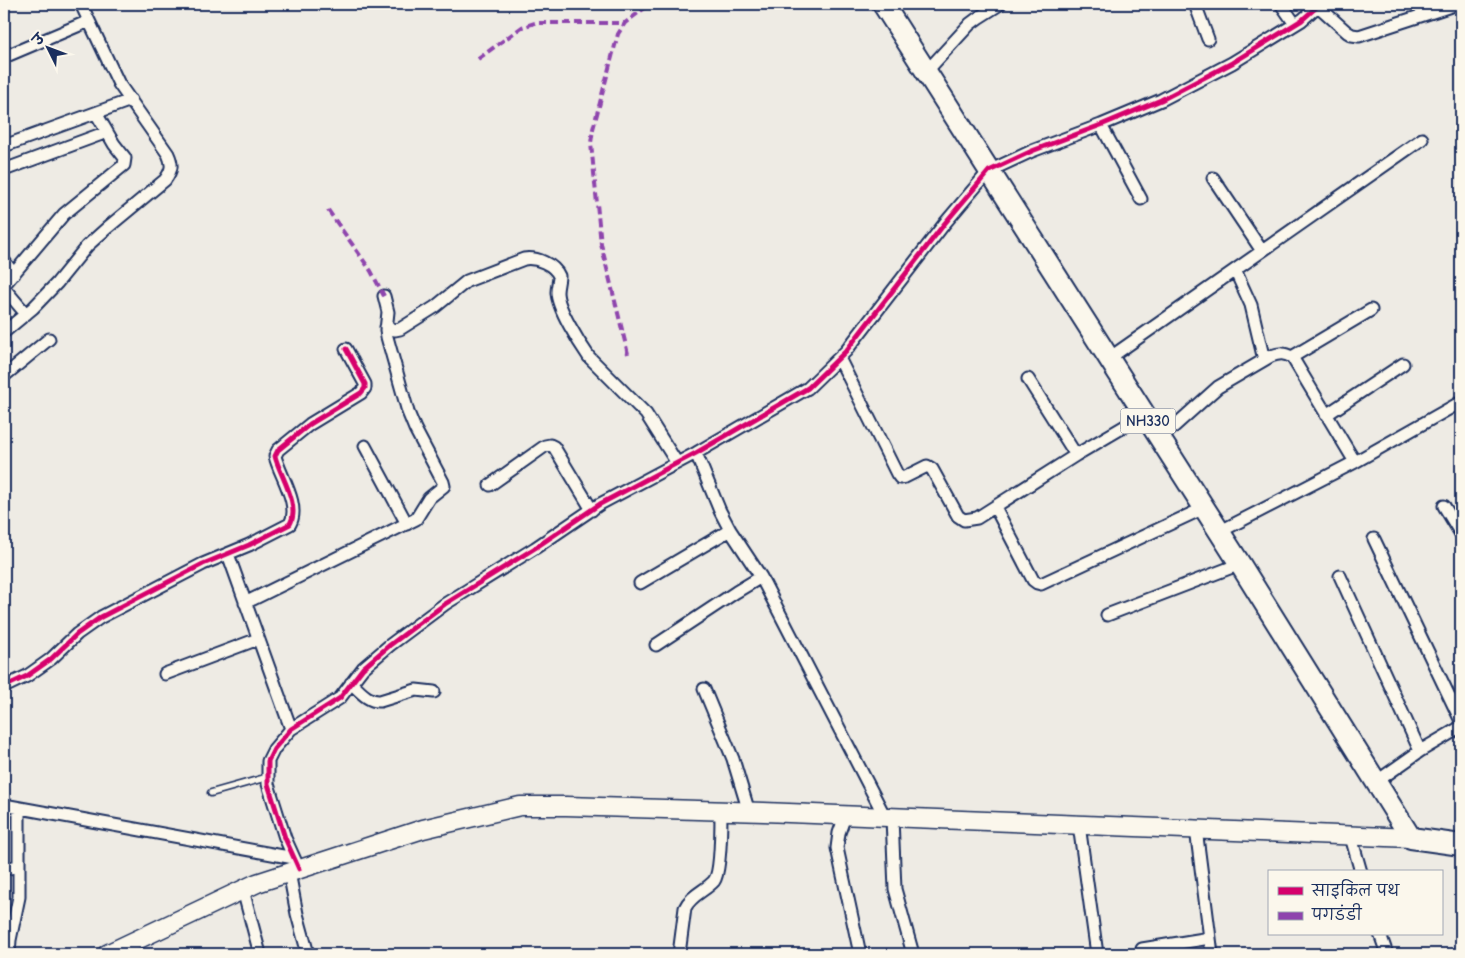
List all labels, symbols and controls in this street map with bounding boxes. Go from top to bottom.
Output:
north arrow [22,22,72,72]
text: उ [28,29,49,50]
road number: NH330 [1120,408,1176,434]
legend [1268,870,1442,936]
text: साइकिल पथ [1311,879,1400,900]
text: पगडंडी [1311,903,1362,924]

